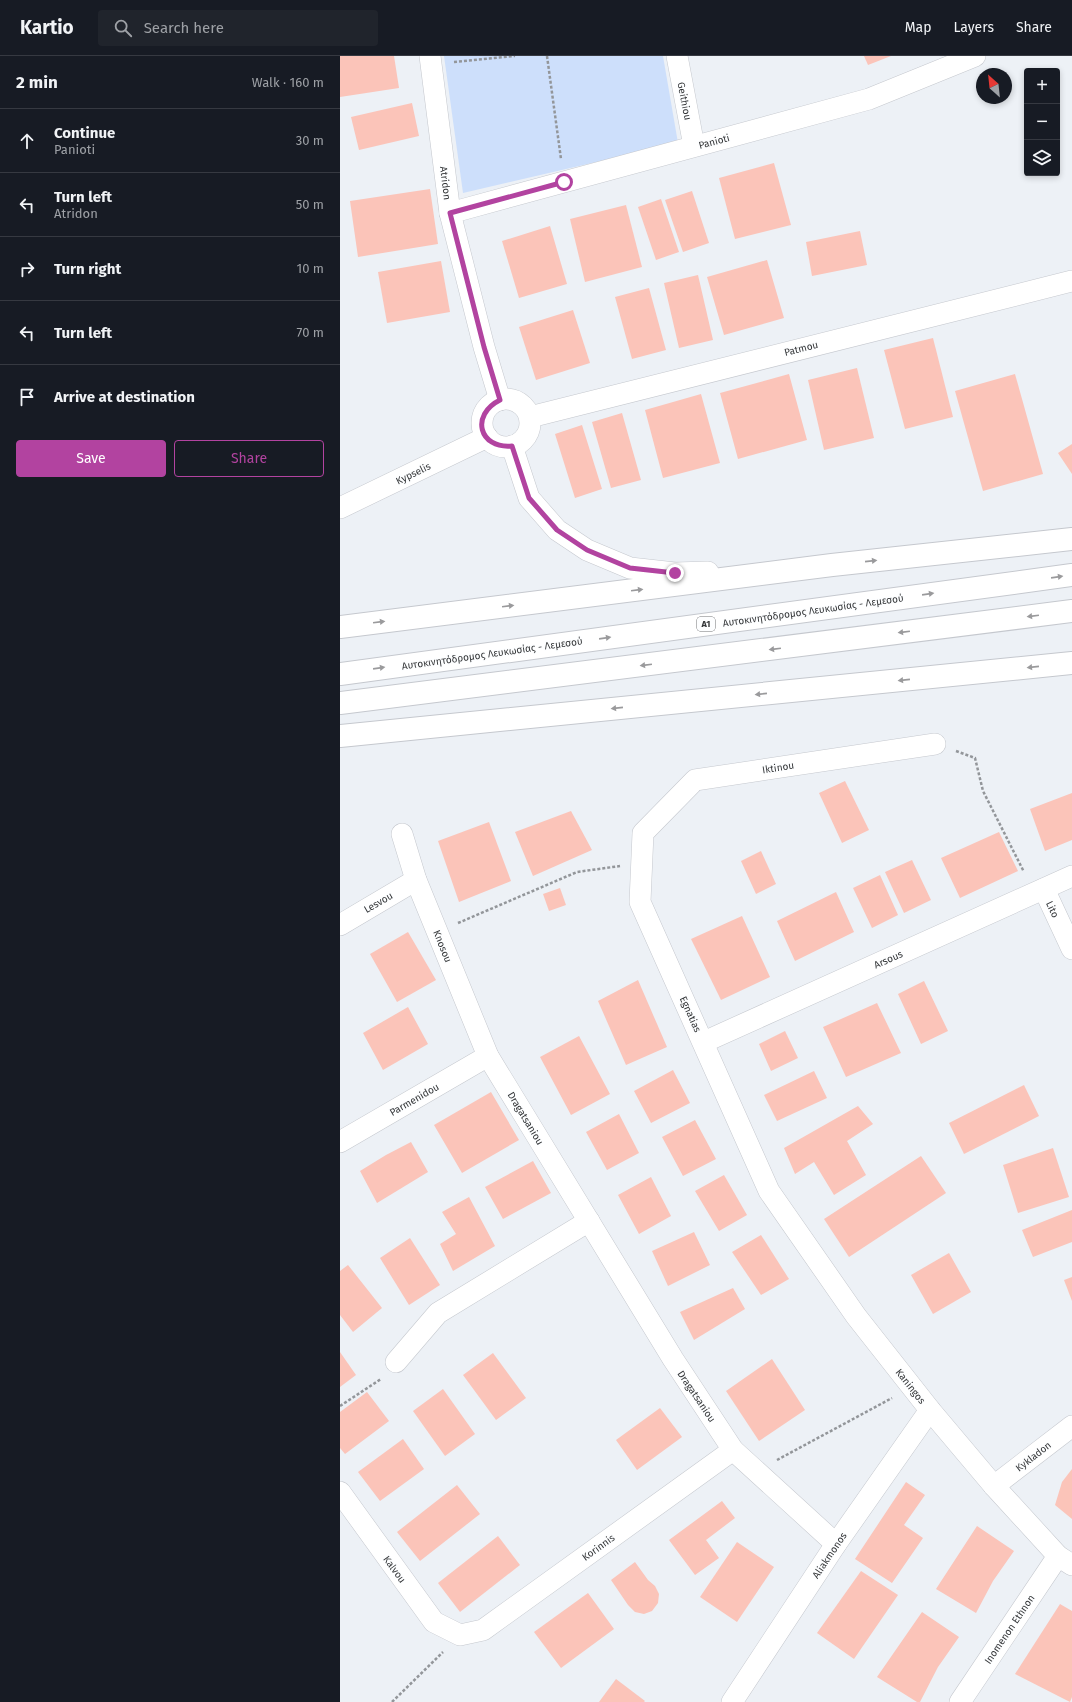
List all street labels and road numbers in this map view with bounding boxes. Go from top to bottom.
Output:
street label: Geithiou [674,81,694,121]
street label: Panioti [697,132,731,152]
street label: Atridon [437,166,453,201]
street label: Patmou [783,339,819,359]
street label: Kypselis [394,460,433,487]
street label: Αυτοκινητόδρομος Λευκωσίας - Λεμεσού [722,591,905,630]
road number: A1 [697,617,715,631]
street label: Αυτοκινητόδρομος Λευκωσίας - Λεμεσού [401,634,584,673]
street label: Iktinou [761,760,795,776]
street label: Lesvou [362,890,395,916]
street label: Lito [1043,899,1061,920]
street label: Knosou [430,928,454,964]
street label: Arsous [872,948,905,972]
street label: Egnatias [677,995,703,1035]
street label: Parmenidou [388,1081,441,1119]
street label: Dragatsaniou [505,1090,546,1147]
street label: Kaningos [893,1367,928,1407]
street label: Dragatsaniou [675,1368,718,1425]
street label: Kykladon [1013,1439,1054,1474]
street label: Aliakmonos [810,1530,850,1581]
street label: Korinnis [580,1532,618,1564]
street label: Kalvou [380,1554,408,1585]
street label: Inomenon Ethnon [982,1593,1037,1667]

